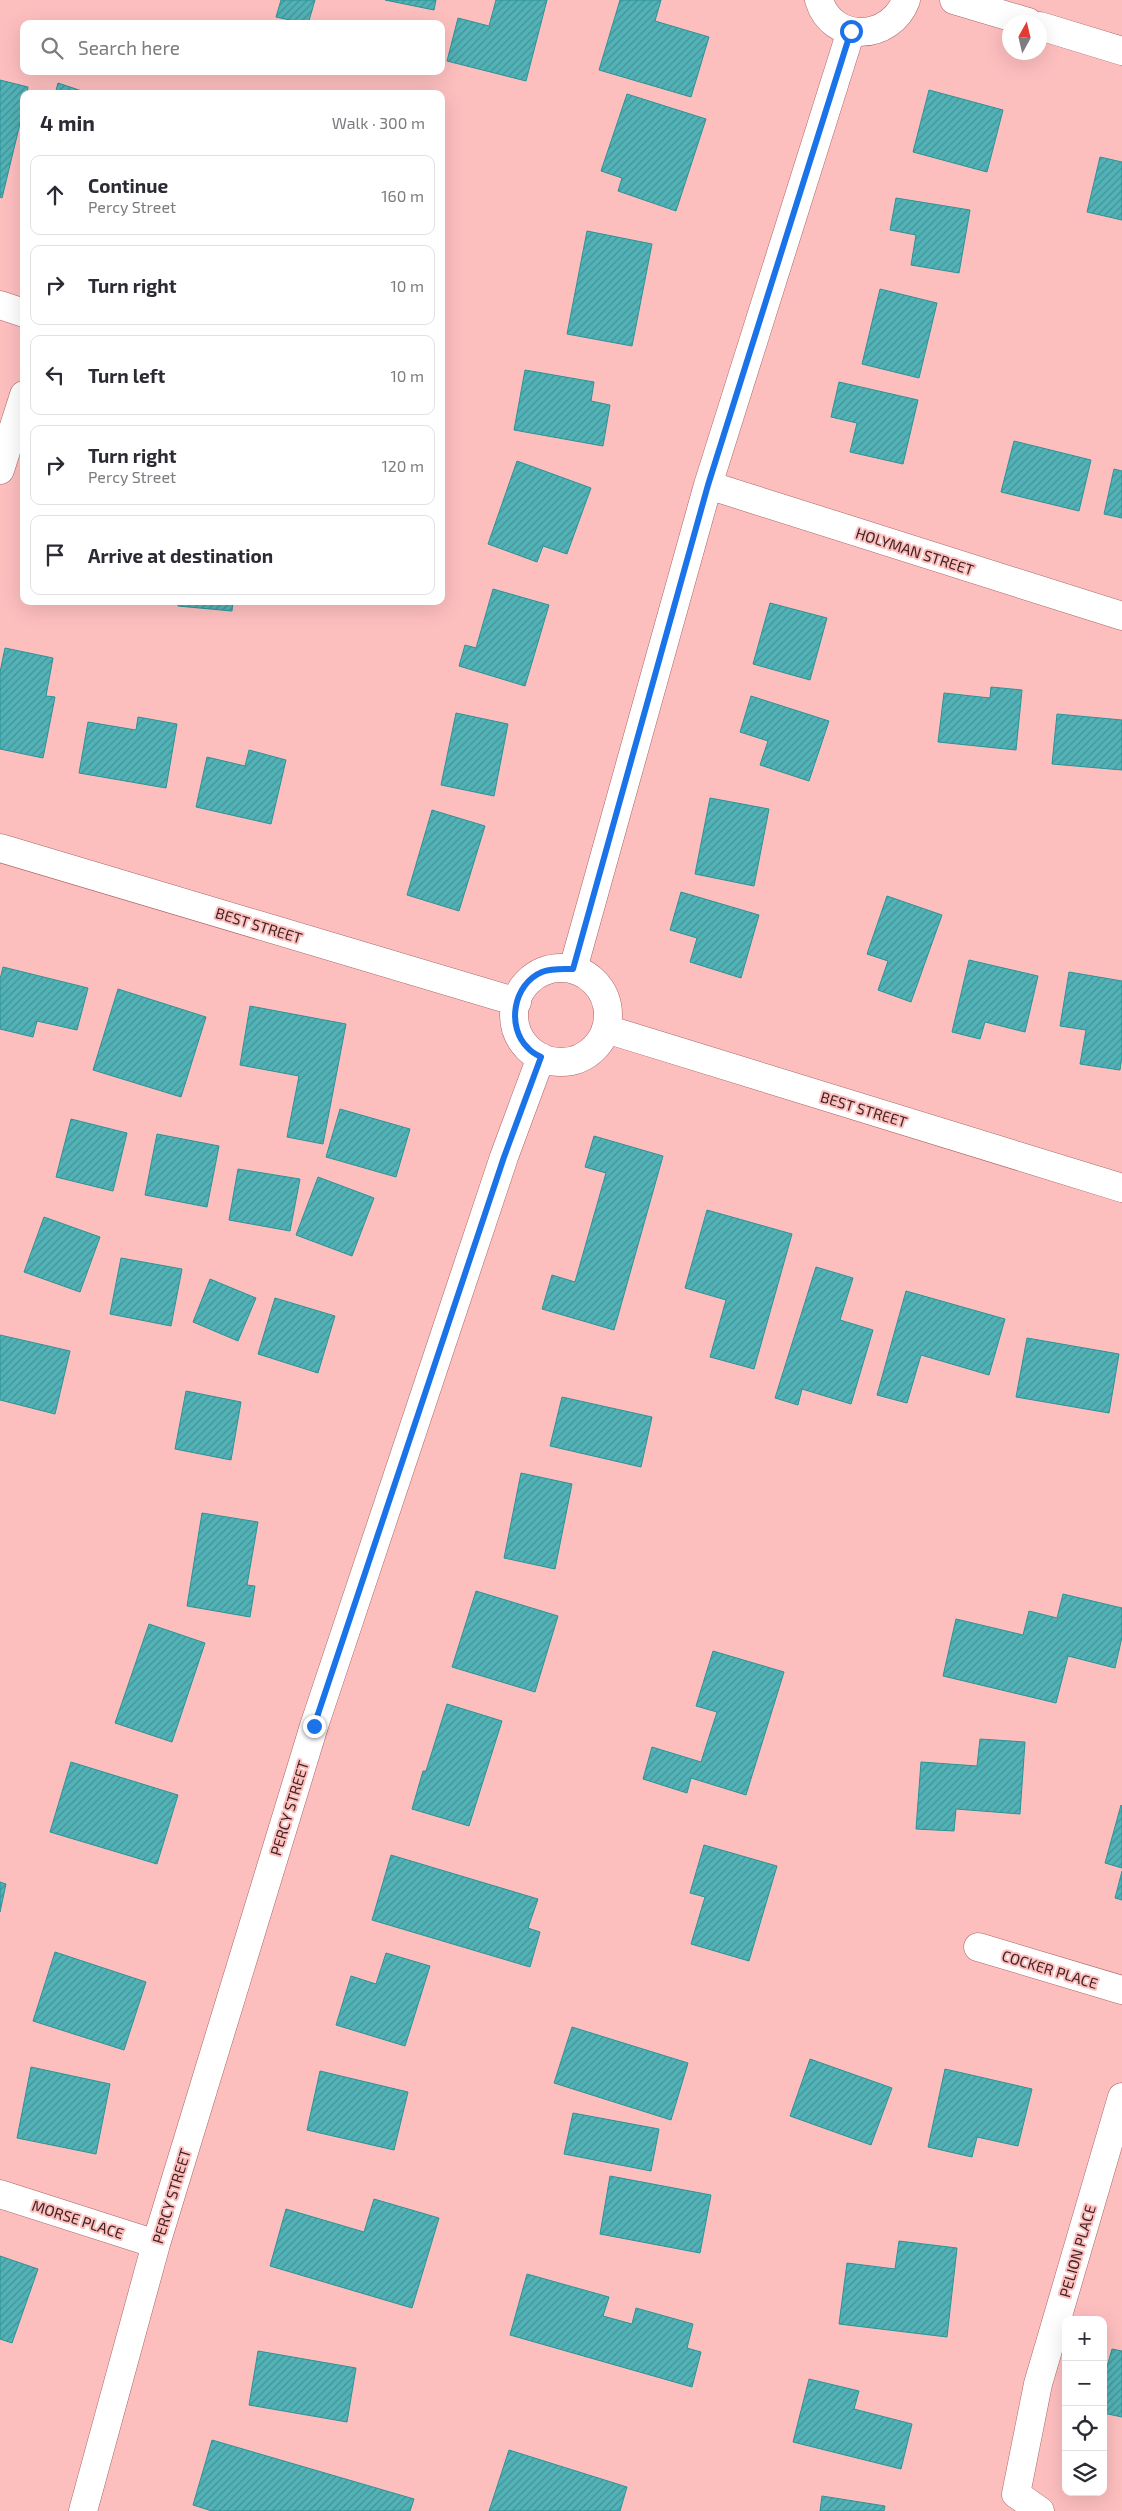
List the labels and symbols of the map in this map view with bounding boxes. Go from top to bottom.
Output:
north arrow [1002,15,1047,60]
route start [840,20,863,43]
street label: HOLYMAN STREET [854,523,977,579]
street label: BEST STREET [213,903,305,947]
street label: BEST STREET [818,1087,910,1131]
route end [303,1715,326,1738]
street label: PERCY STREET [266,1758,312,1858]
street label: COCKER PLACE [1000,1946,1100,1992]
street label: PERCY STREET [148,2146,194,2246]
street label: MORSE PLACE [30,2196,126,2242]
street label: PELION PLACE [1055,2203,1099,2299]

